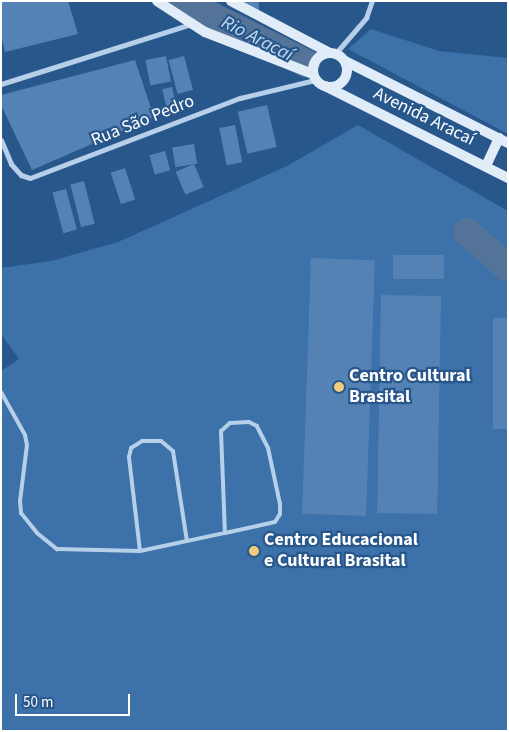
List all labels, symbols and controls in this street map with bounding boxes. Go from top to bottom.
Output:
water label: Rio Aracaí [217,11,297,67]
street label: Avenida Aracaí [370,83,478,151]
street label: Rua São Pedro [88,91,198,151]
place label: Centro Cultural Brasital [349,366,471,408]
marker: Centro Cultural Brasital [333,381,345,393]
place label: Centro Educacional e Cultural Brasital [264,530,418,572]
marker: Centro Educacional e Cultural Brasital [248,545,260,557]
scale bar [18,684,132,716]
text: 50 m [23,692,53,713]

